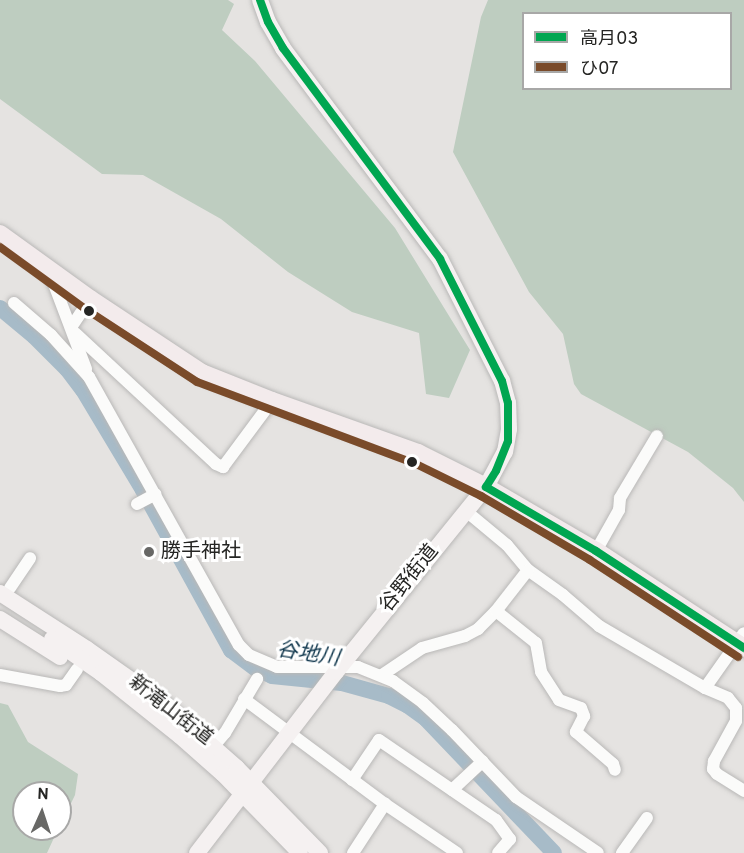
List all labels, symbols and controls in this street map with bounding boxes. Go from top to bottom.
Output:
legend [522,12,732,90]
text: 高月03 [580,28,638,51]
text: ひ07 [580,58,618,81]
unlabelled marker [83,305,95,317]
unlabelled marker [406,456,418,468]
place label: 勝手神社 [161,540,241,564]
street label: 谷野街道 [376,540,444,618]
marker: 勝手神社 [142,545,156,559]
water label: 谷地川 [275,638,341,672]
street label: 新滝山街道 [123,671,217,751]
north arrow [12,781,72,841]
text: N [37,785,49,805]

